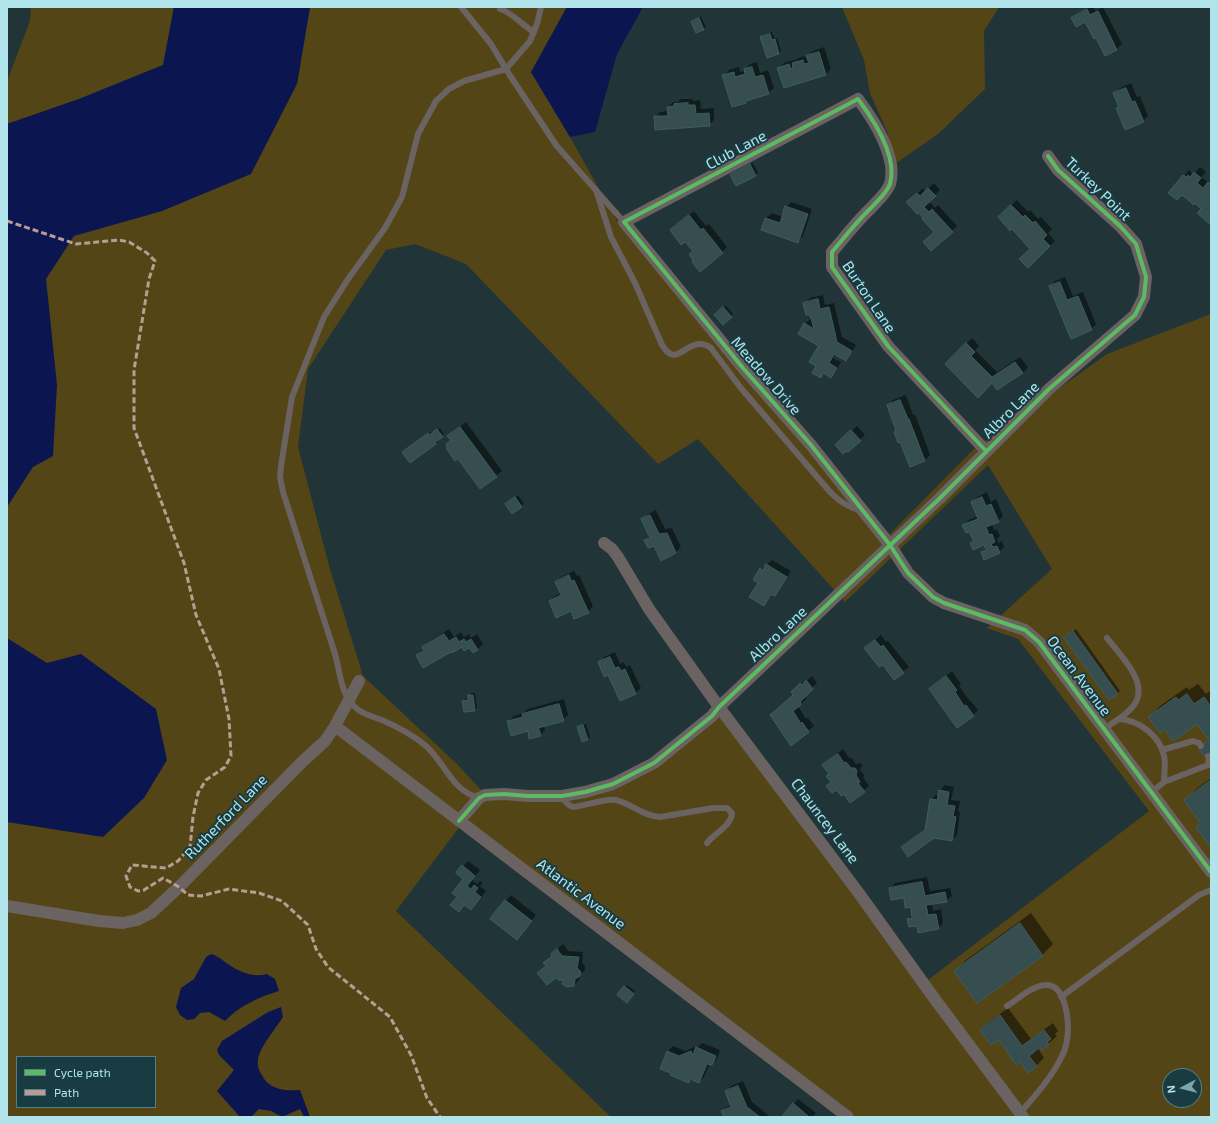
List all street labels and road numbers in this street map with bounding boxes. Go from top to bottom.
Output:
street label: Club Lane [703,127,769,173]
street label: Turkey Point [1062,153,1134,225]
street label: Burton Lane [838,258,900,336]
street label: Meadow Drive [727,333,805,419]
street label: Albro Lane [979,378,1043,442]
street label: Albro Lane [745,603,811,665]
street label: Ocean Avenue [1043,632,1115,720]
street label: Rutherford Lane [181,771,271,863]
street label: Chauncey Lane [787,775,863,867]
street label: Atlantic Avenue [533,855,629,933]

